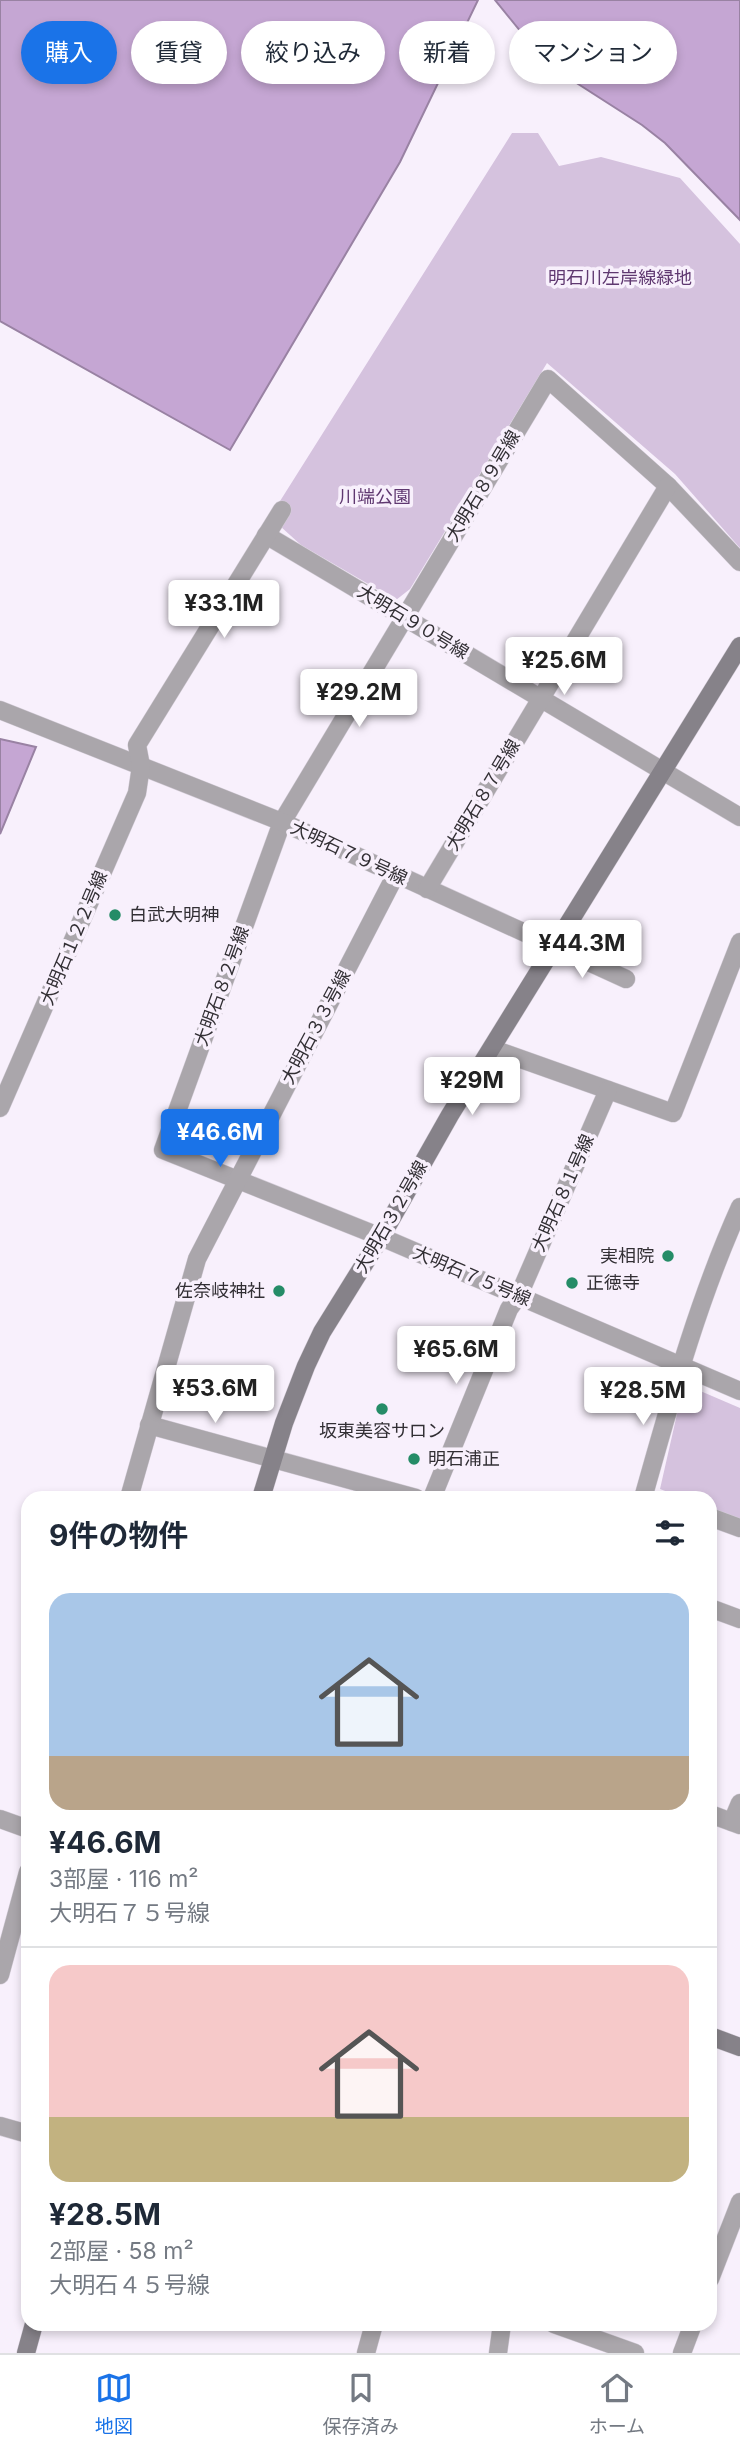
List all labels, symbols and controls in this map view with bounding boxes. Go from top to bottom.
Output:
chip: 購入 [21,21,117,84]
chip: 賃貸 [131,21,227,84]
chip: 絞り込み [241,21,385,84]
chip: 新着 [399,21,495,84]
chip: マンション [509,21,677,84]
park label: 明石川左岸線緑地 [548,267,692,288]
street label: 大明石８９号線 [441,426,524,545]
park label: 川端公園 [339,486,411,507]
pin: ¥33.1M [167,580,281,640]
street label: 大明石９０号線 [354,580,473,663]
text: ¥33.1M [184,589,264,617]
pin: ¥25.6M [507,638,621,697]
text: ¥25.6M [521,646,607,674]
pin: ¥29.2M [302,670,416,729]
text: ¥29.2M [316,678,402,706]
street label: 大明石８７号線 [441,735,524,854]
street label: 大明石７９号線 [288,816,411,889]
street label: 大明石１２２号線 [36,867,111,1008]
place label: 白武大明神 [129,904,219,925]
marker: 白武大明神 [107,907,123,923]
pin: ¥44.3M [525,920,639,980]
street label: 大明石８２号線 [190,923,253,1049]
text: ¥44.3M [539,929,625,957]
street label: 大明石３３号線 [277,966,354,1087]
pin: ¥29M [431,1058,513,1117]
text: ¥29M [440,1066,504,1094]
pin: ¥46.6M [163,1110,277,1169]
text: ¥46.6M [177,1118,263,1146]
street label: 大明石８１号線 [527,1131,598,1255]
street label: 大明石３２号線 [350,1157,431,1277]
street label: 大明石７５号線 [410,1241,534,1310]
place label: 実相院 [600,1245,654,1266]
marker: 実相院 [660,1248,676,1264]
place label: 正徳寺 [586,1272,640,1293]
marker: 正徳寺 [564,1275,580,1291]
place label: 佐奈岐神社 [175,1280,265,1301]
marker: 佐奈岐神社 [271,1283,287,1299]
pin: ¥65.6M [399,1326,513,1386]
text: ¥65.6M [413,1335,499,1363]
pin: ¥53.6M [158,1366,272,1425]
pin: ¥28.5M [586,1368,700,1427]
text: ¥53.6M [172,1374,258,1402]
text: ¥28.5M [600,1376,686,1404]
marker: 坂東美容サロン [374,1401,390,1417]
place label: 坂東美容サロン [319,1420,445,1441]
place label: 明石浦正 [428,1448,500,1469]
marker: 明石浦正 [406,1451,422,1467]
icon: filters [651,1514,689,1552]
text: 9件の物件 [49,1517,188,1553]
icon: home [306,1639,432,1765]
text: ¥46.6M [49,1824,162,1860]
text: 3部屋 · 116 m² [49,1865,199,1893]
text: 大明石７５号線 [49,1899,210,1927]
icon: home [306,2011,432,2137]
text: ¥28.5M [49,2196,161,2232]
text: 2部屋 · 58 m² [49,2237,194,2265]
text: 大明石４５号線 [49,2271,210,2299]
tab: 地図 [95,2369,133,2438]
tab: 保存済み [323,2369,399,2438]
tab: ホーム [589,2369,645,2438]

